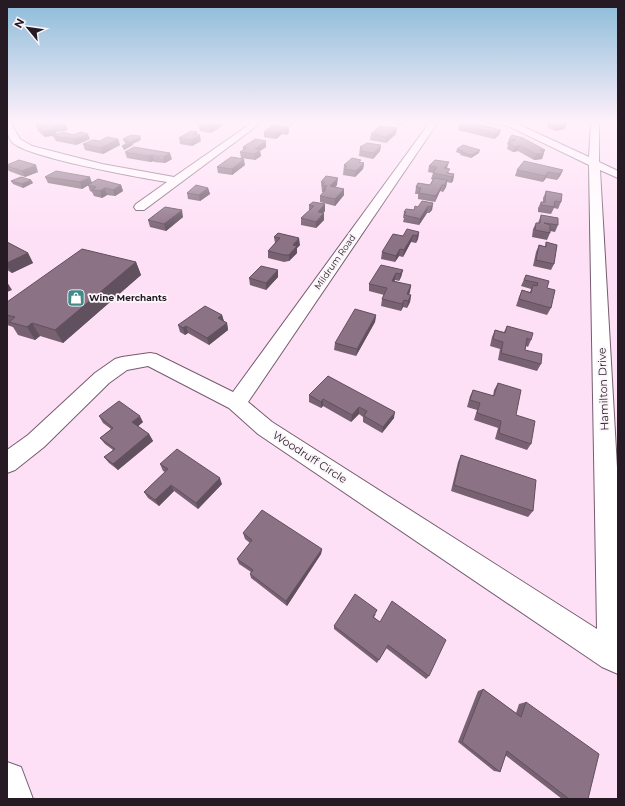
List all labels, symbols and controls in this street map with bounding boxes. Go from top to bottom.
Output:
north arrow [8,8,48,48]
text: N [11,16,28,30]
street label: Mildrum Road [312,232,358,291]
shop icon: Wine Merchants [66,288,86,308]
place label: Wine Merchants [89,292,167,303]
street label: Hamilton Drive [595,347,611,431]
street label: Woodruff Circle [270,428,350,486]

